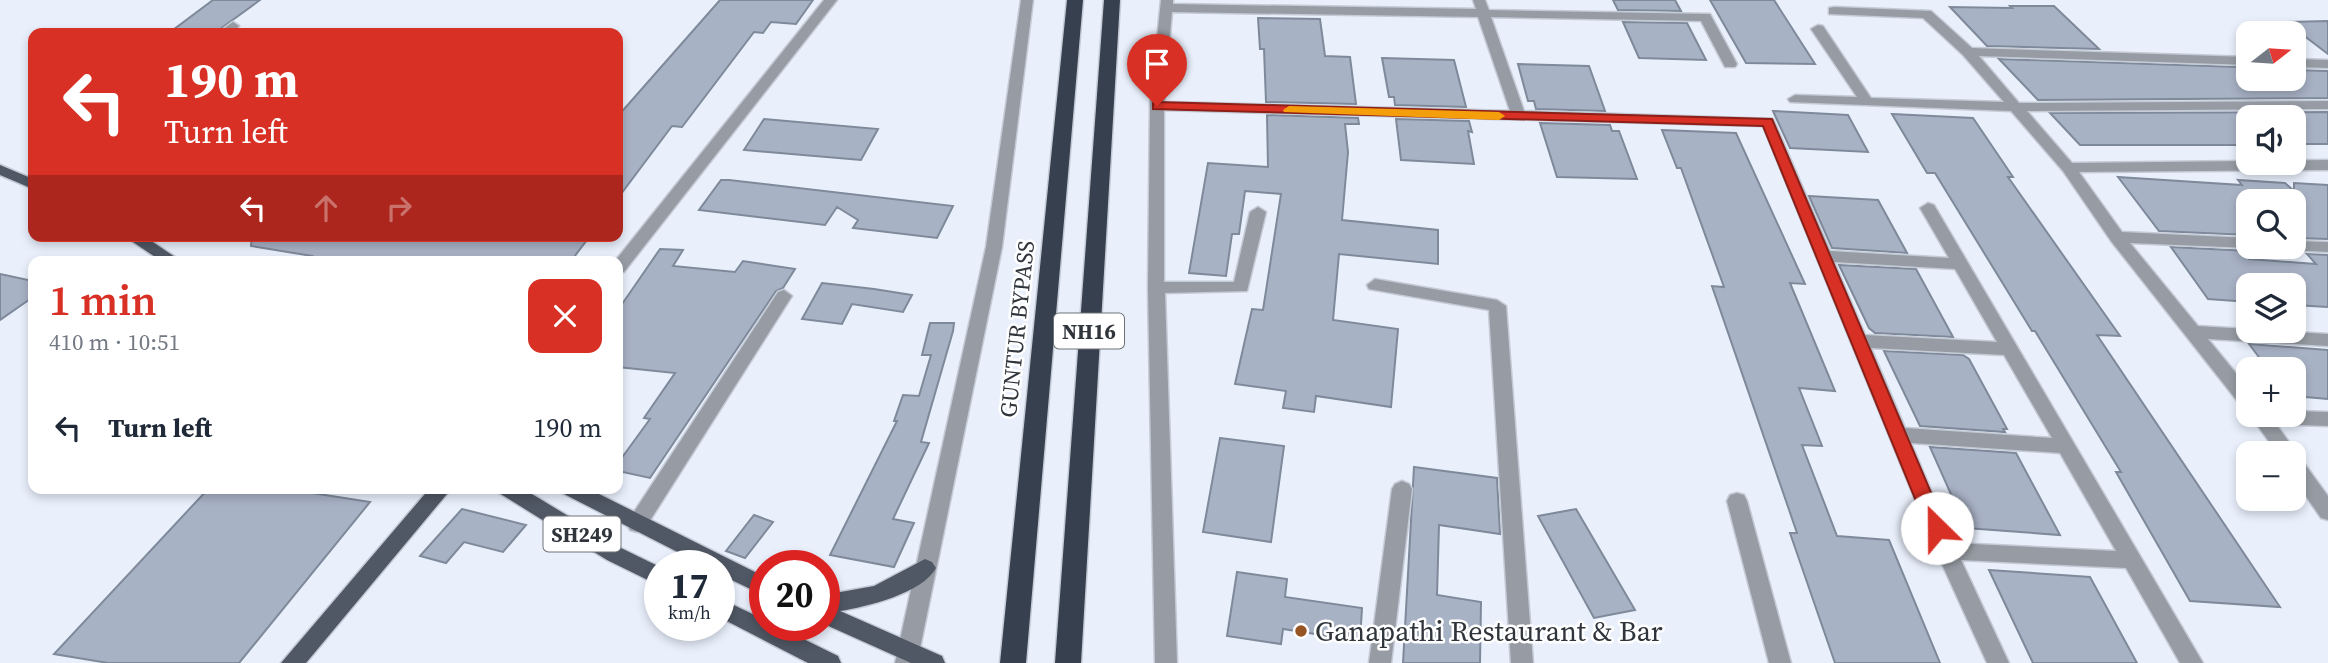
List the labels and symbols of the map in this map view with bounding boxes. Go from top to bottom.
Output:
north arrow [2236,21,2306,91]
pin [1127,34,1187,106]
street label: GUNTUR BYPASS [992,239,1042,419]
road number: NH16 [1054,314,1124,348]
position arrow [1900,491,1974,565]
road number: SH249 [544,516,620,552]
speed limit sign: 20 [749,550,840,641]
place label: Ganapathi Restaurant & Bar [1315,612,1663,650]
marker: Ganapathi Restaurant & Bar [1293,623,1309,639]

